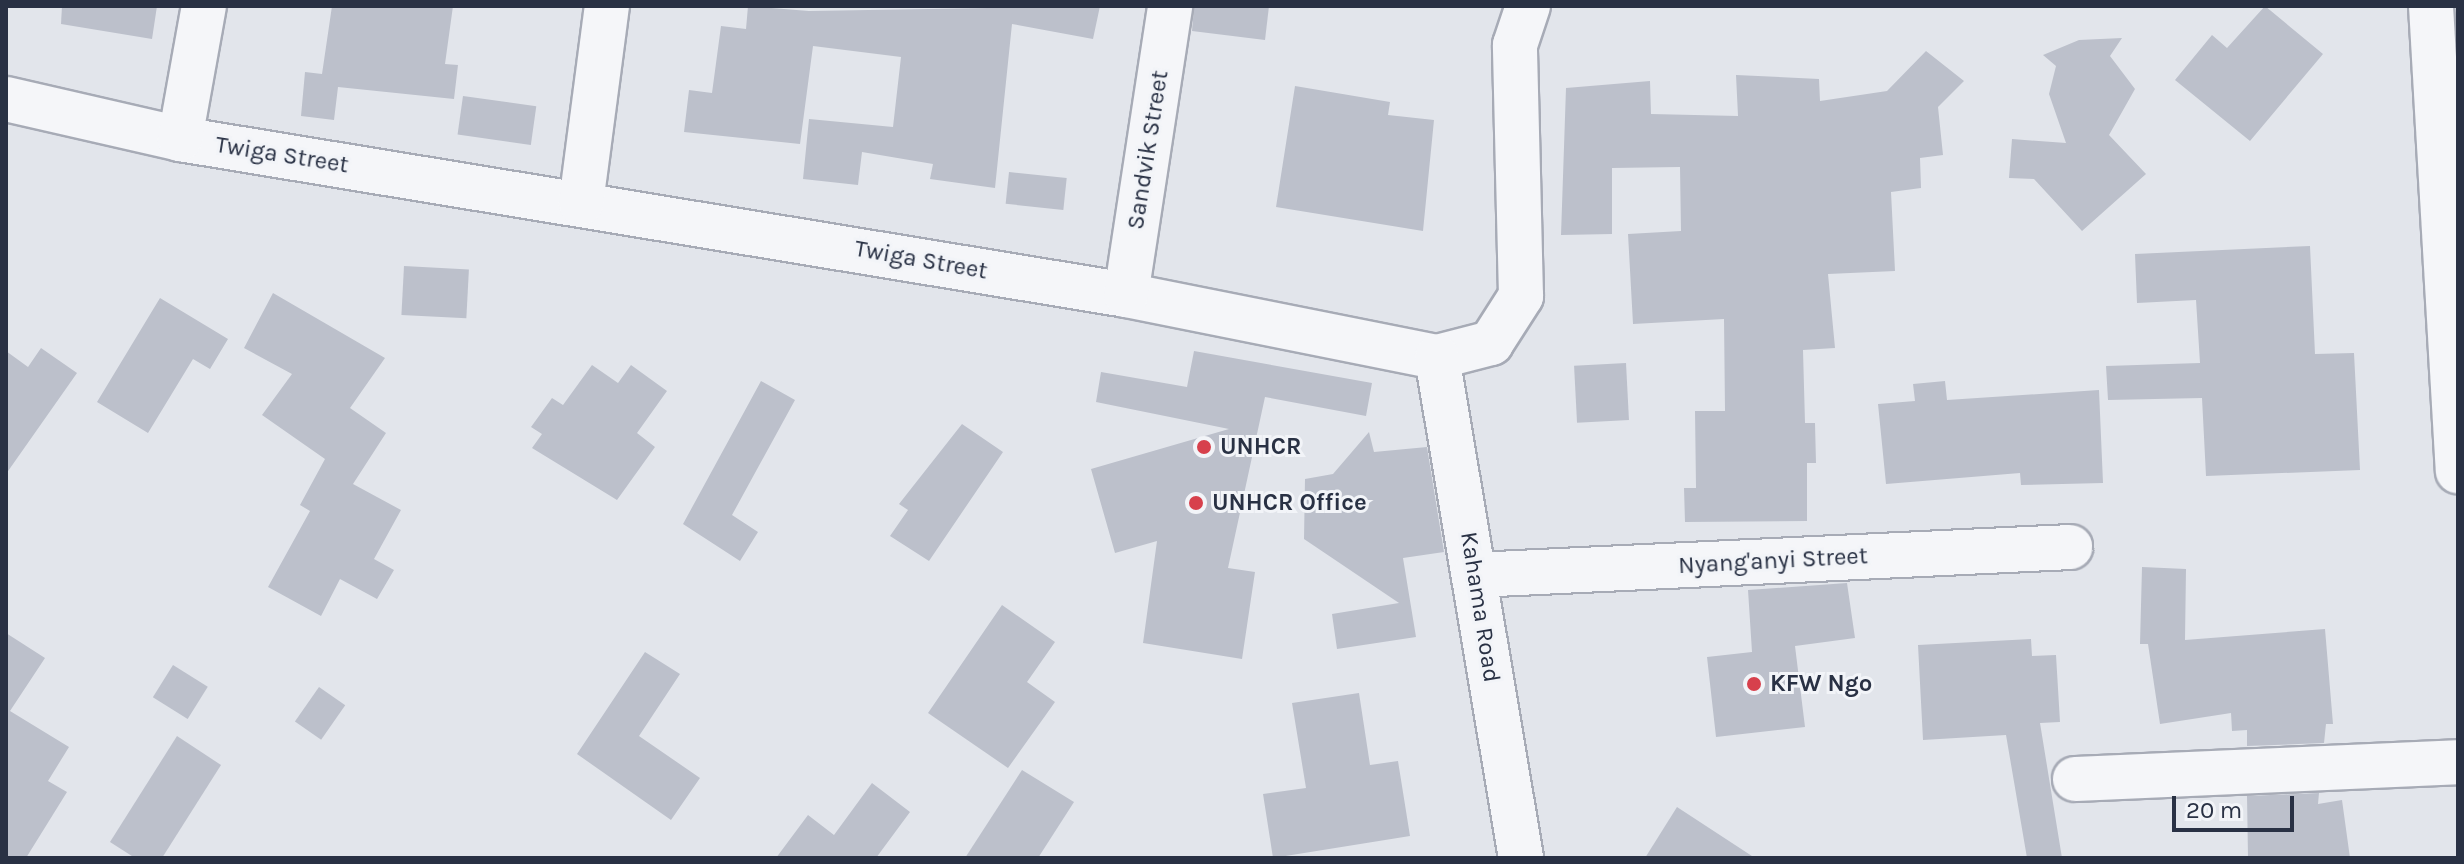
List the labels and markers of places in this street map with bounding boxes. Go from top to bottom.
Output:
place label: UNHCR [1220,433,1301,461]
marker: UNHCR [1195,438,1213,456]
place label: UNHCR Office [1212,489,1367,517]
marker: UNHCR Office [1187,494,1205,512]
place label: KFW Ngo [1770,670,1872,698]
marker: KFW Ngo [1745,675,1763,693]

